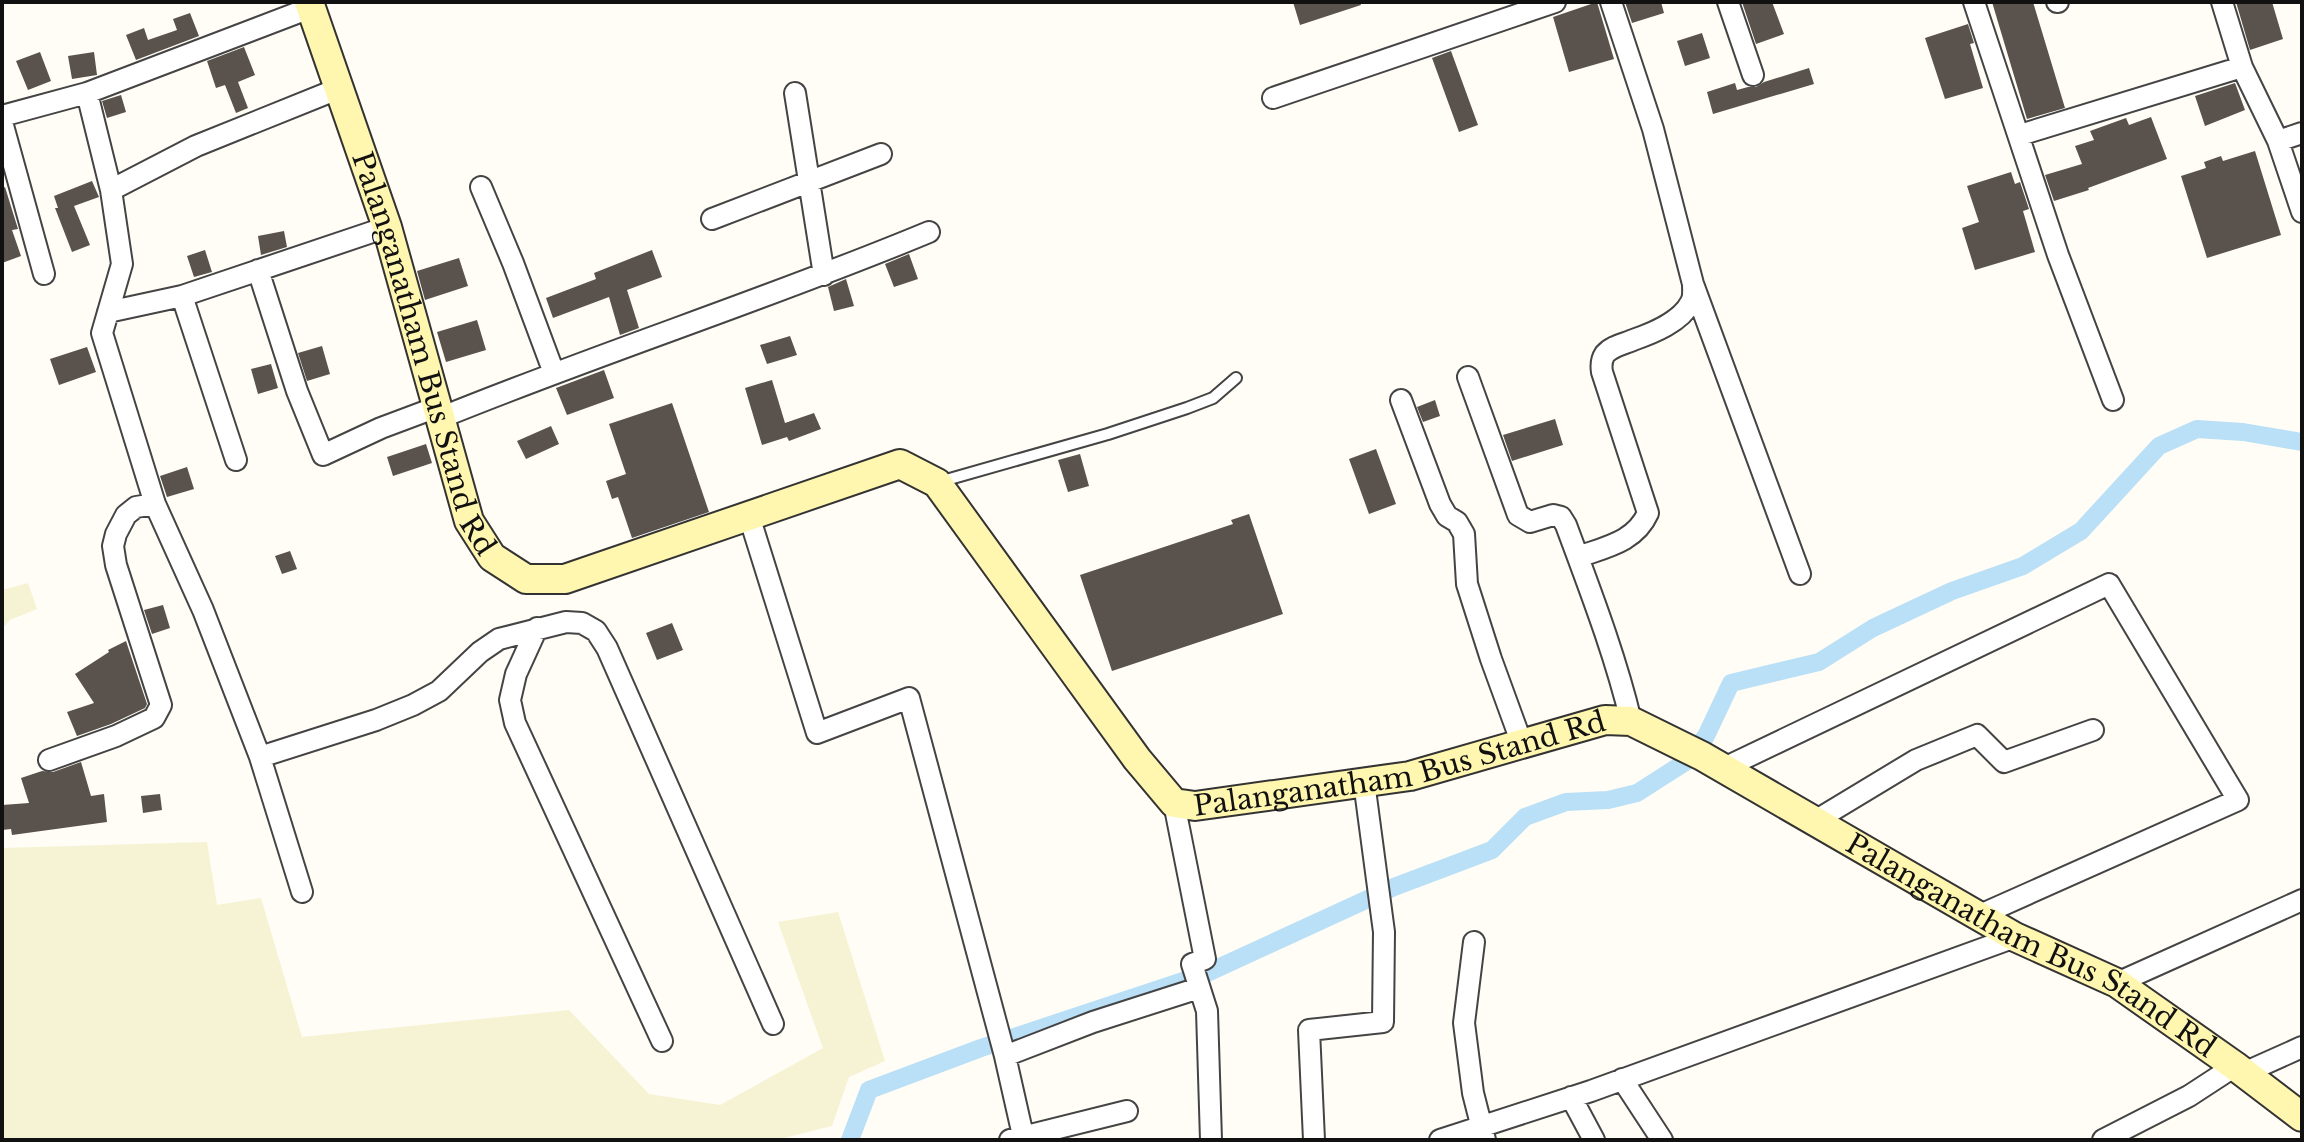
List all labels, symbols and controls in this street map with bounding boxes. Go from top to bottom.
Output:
street label: Palanganatham Bus Stand Rd [345,147,504,562]
street label: Palanganatham Bus Stand Rd [1191,703,1609,824]
street label: Palanganatham Bus Stand Rd [1840,826,2223,1065]

